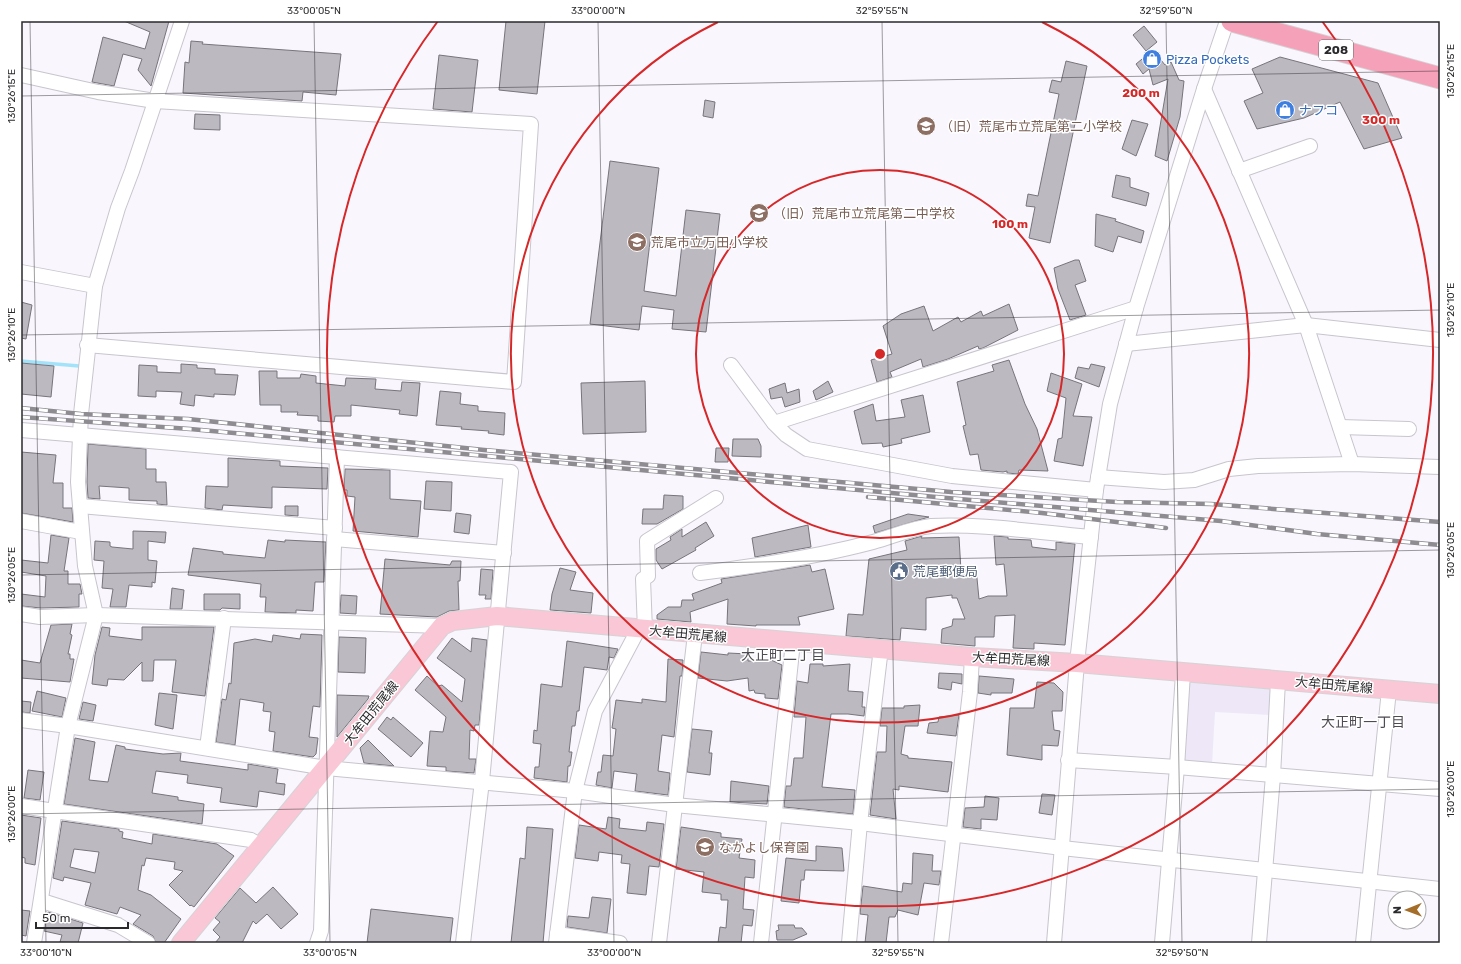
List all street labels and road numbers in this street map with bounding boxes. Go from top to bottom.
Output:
road number: 208 [1319,40,1353,60]
street label: 大牟田荒尾線 [648,623,728,645]
street label: 大牟田荒尾線 [972,649,1050,669]
street label: 大牟田荒尾線 [1294,674,1374,696]
street label: 大牟田荒尾線 [341,678,401,748]

